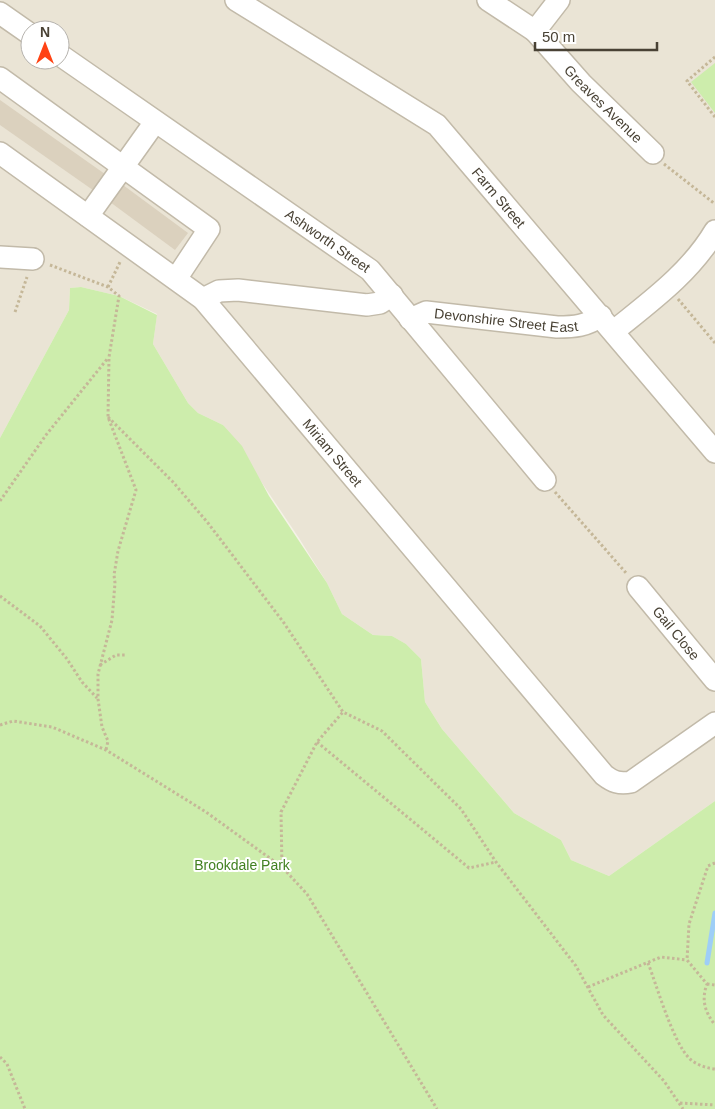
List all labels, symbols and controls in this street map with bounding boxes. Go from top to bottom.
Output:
north arrow [20,20,70,70]
scale bar [535,20,658,52]
text: N [40,24,50,40]
text: 50 m [542,28,575,45]
street label: Greaves Avenue [561,62,646,146]
street label: Farm Street [469,164,529,231]
street label: Ashworth Street [282,206,373,276]
street label: Devonshire Street East [434,305,579,335]
street label: Miriam Street [300,416,366,490]
street label: Gail Close [649,603,703,663]
park label: Brookdale Park [194,857,291,873]

